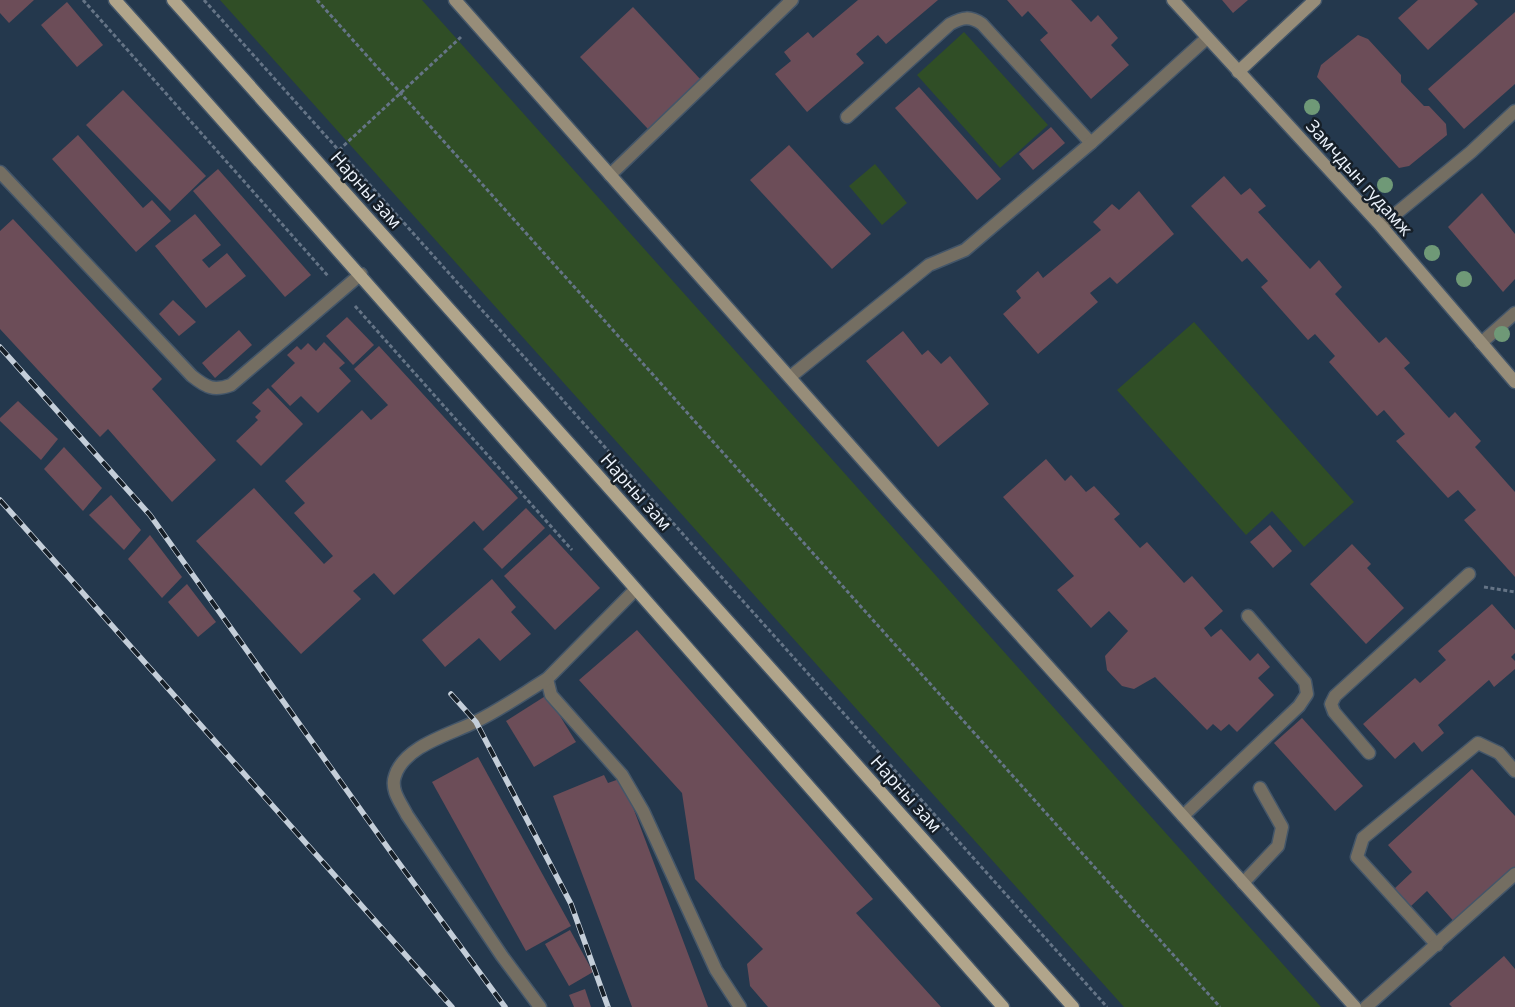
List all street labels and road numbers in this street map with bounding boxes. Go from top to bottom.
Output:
street label: Замчдын гудамж [1301,114,1419,241]
street label: Нарны зам [326,146,408,233]
street label: Нарны зам [596,448,678,535]
street label: Нарны зам [866,750,948,837]

